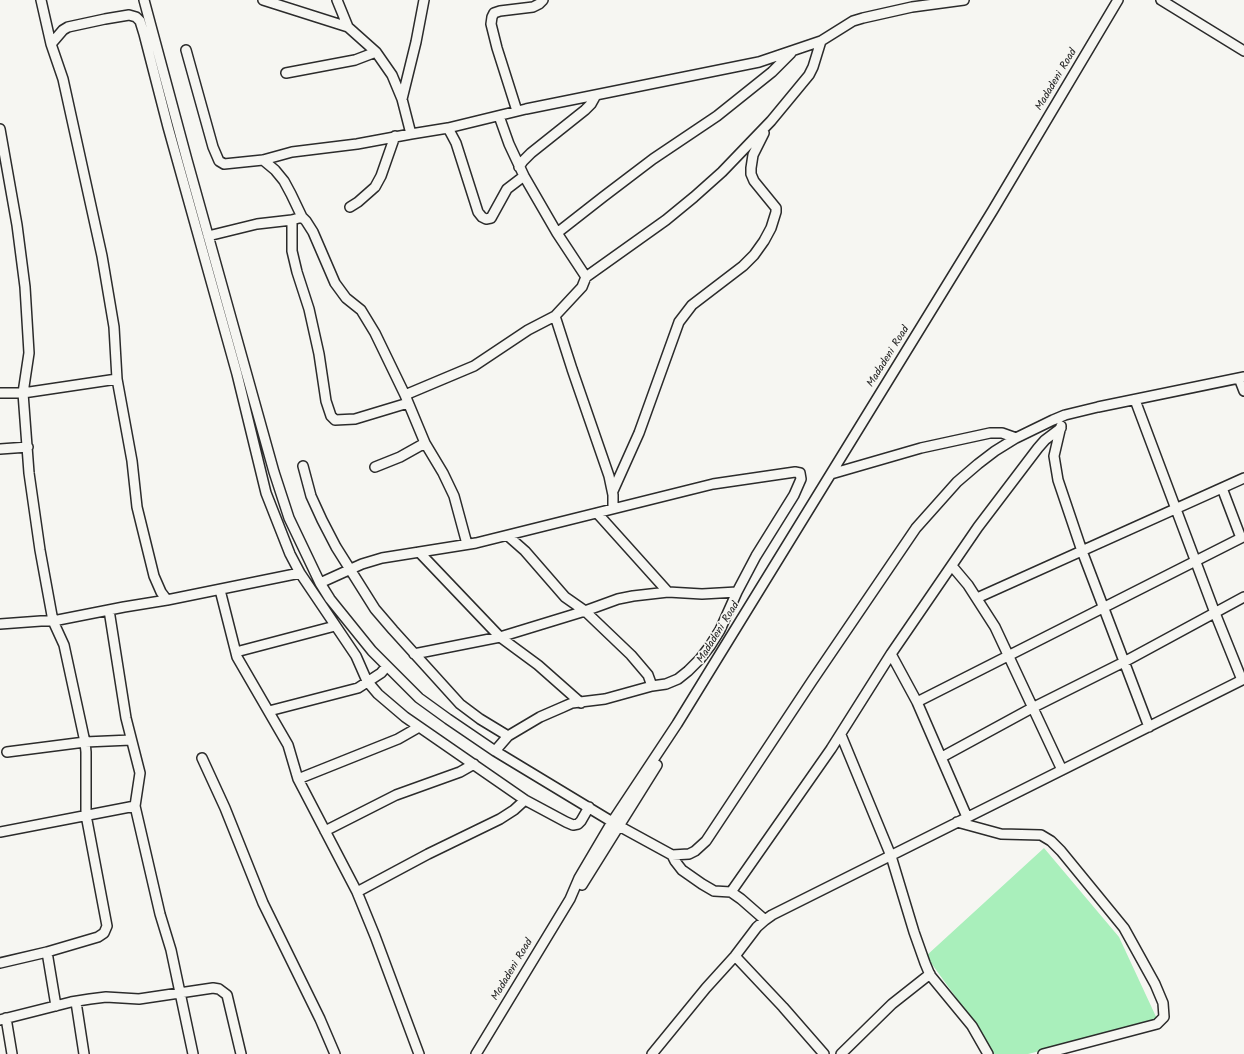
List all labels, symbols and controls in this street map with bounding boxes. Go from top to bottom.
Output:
street label: Madadeni Road [1033,47,1081,113]
street label: Madadeni Road [865,324,913,390]
street label: Madadeni Road [695,600,743,666]
street label: Madadeni Road [489,937,537,1003]

